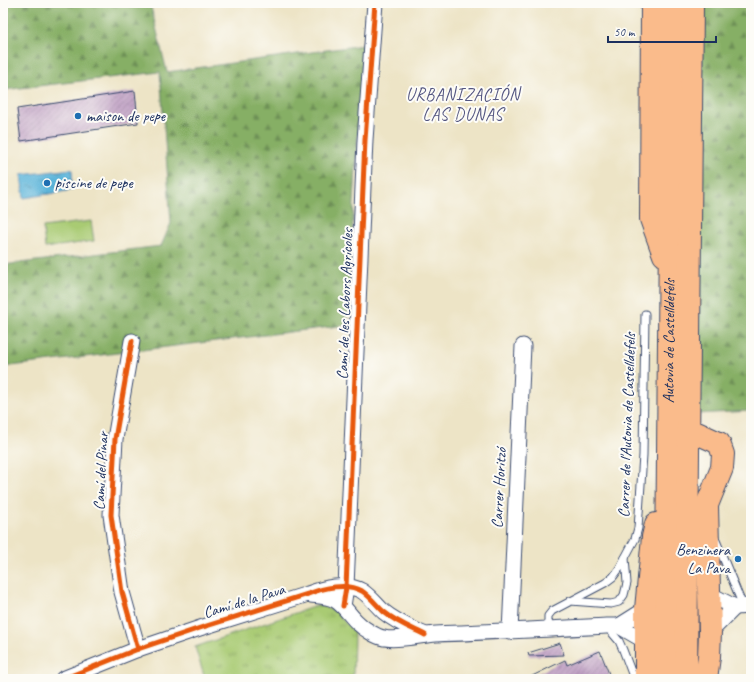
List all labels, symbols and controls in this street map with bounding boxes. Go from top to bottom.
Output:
scale bar [608,18,716,44]
text: 50 m [614,24,636,40]
district label: URBANIZACIÓN LAS DUNAS [406,83,522,125]
place label: maison de pepe [86,106,167,126]
marker: maison de pepe [73,111,83,121]
place label: piscine de pepe [55,173,134,193]
marker: piscine de pepe [42,178,52,188]
street label: Camí de les Labors Agrícoles [332,227,358,380]
street label: Autovia de Castelldefels [658,277,680,403]
street label: Carrer de l'Autovia de Castelldefels [614,331,640,518]
street label: Camí del Pinar [89,429,113,511]
street label: Carrer Horitzó [487,445,511,529]
place label: Benzinera La Pava [676,540,731,578]
marker: Benzinera La Pava [733,554,743,564]
street label: Camí de la Pava [201,579,288,623]

